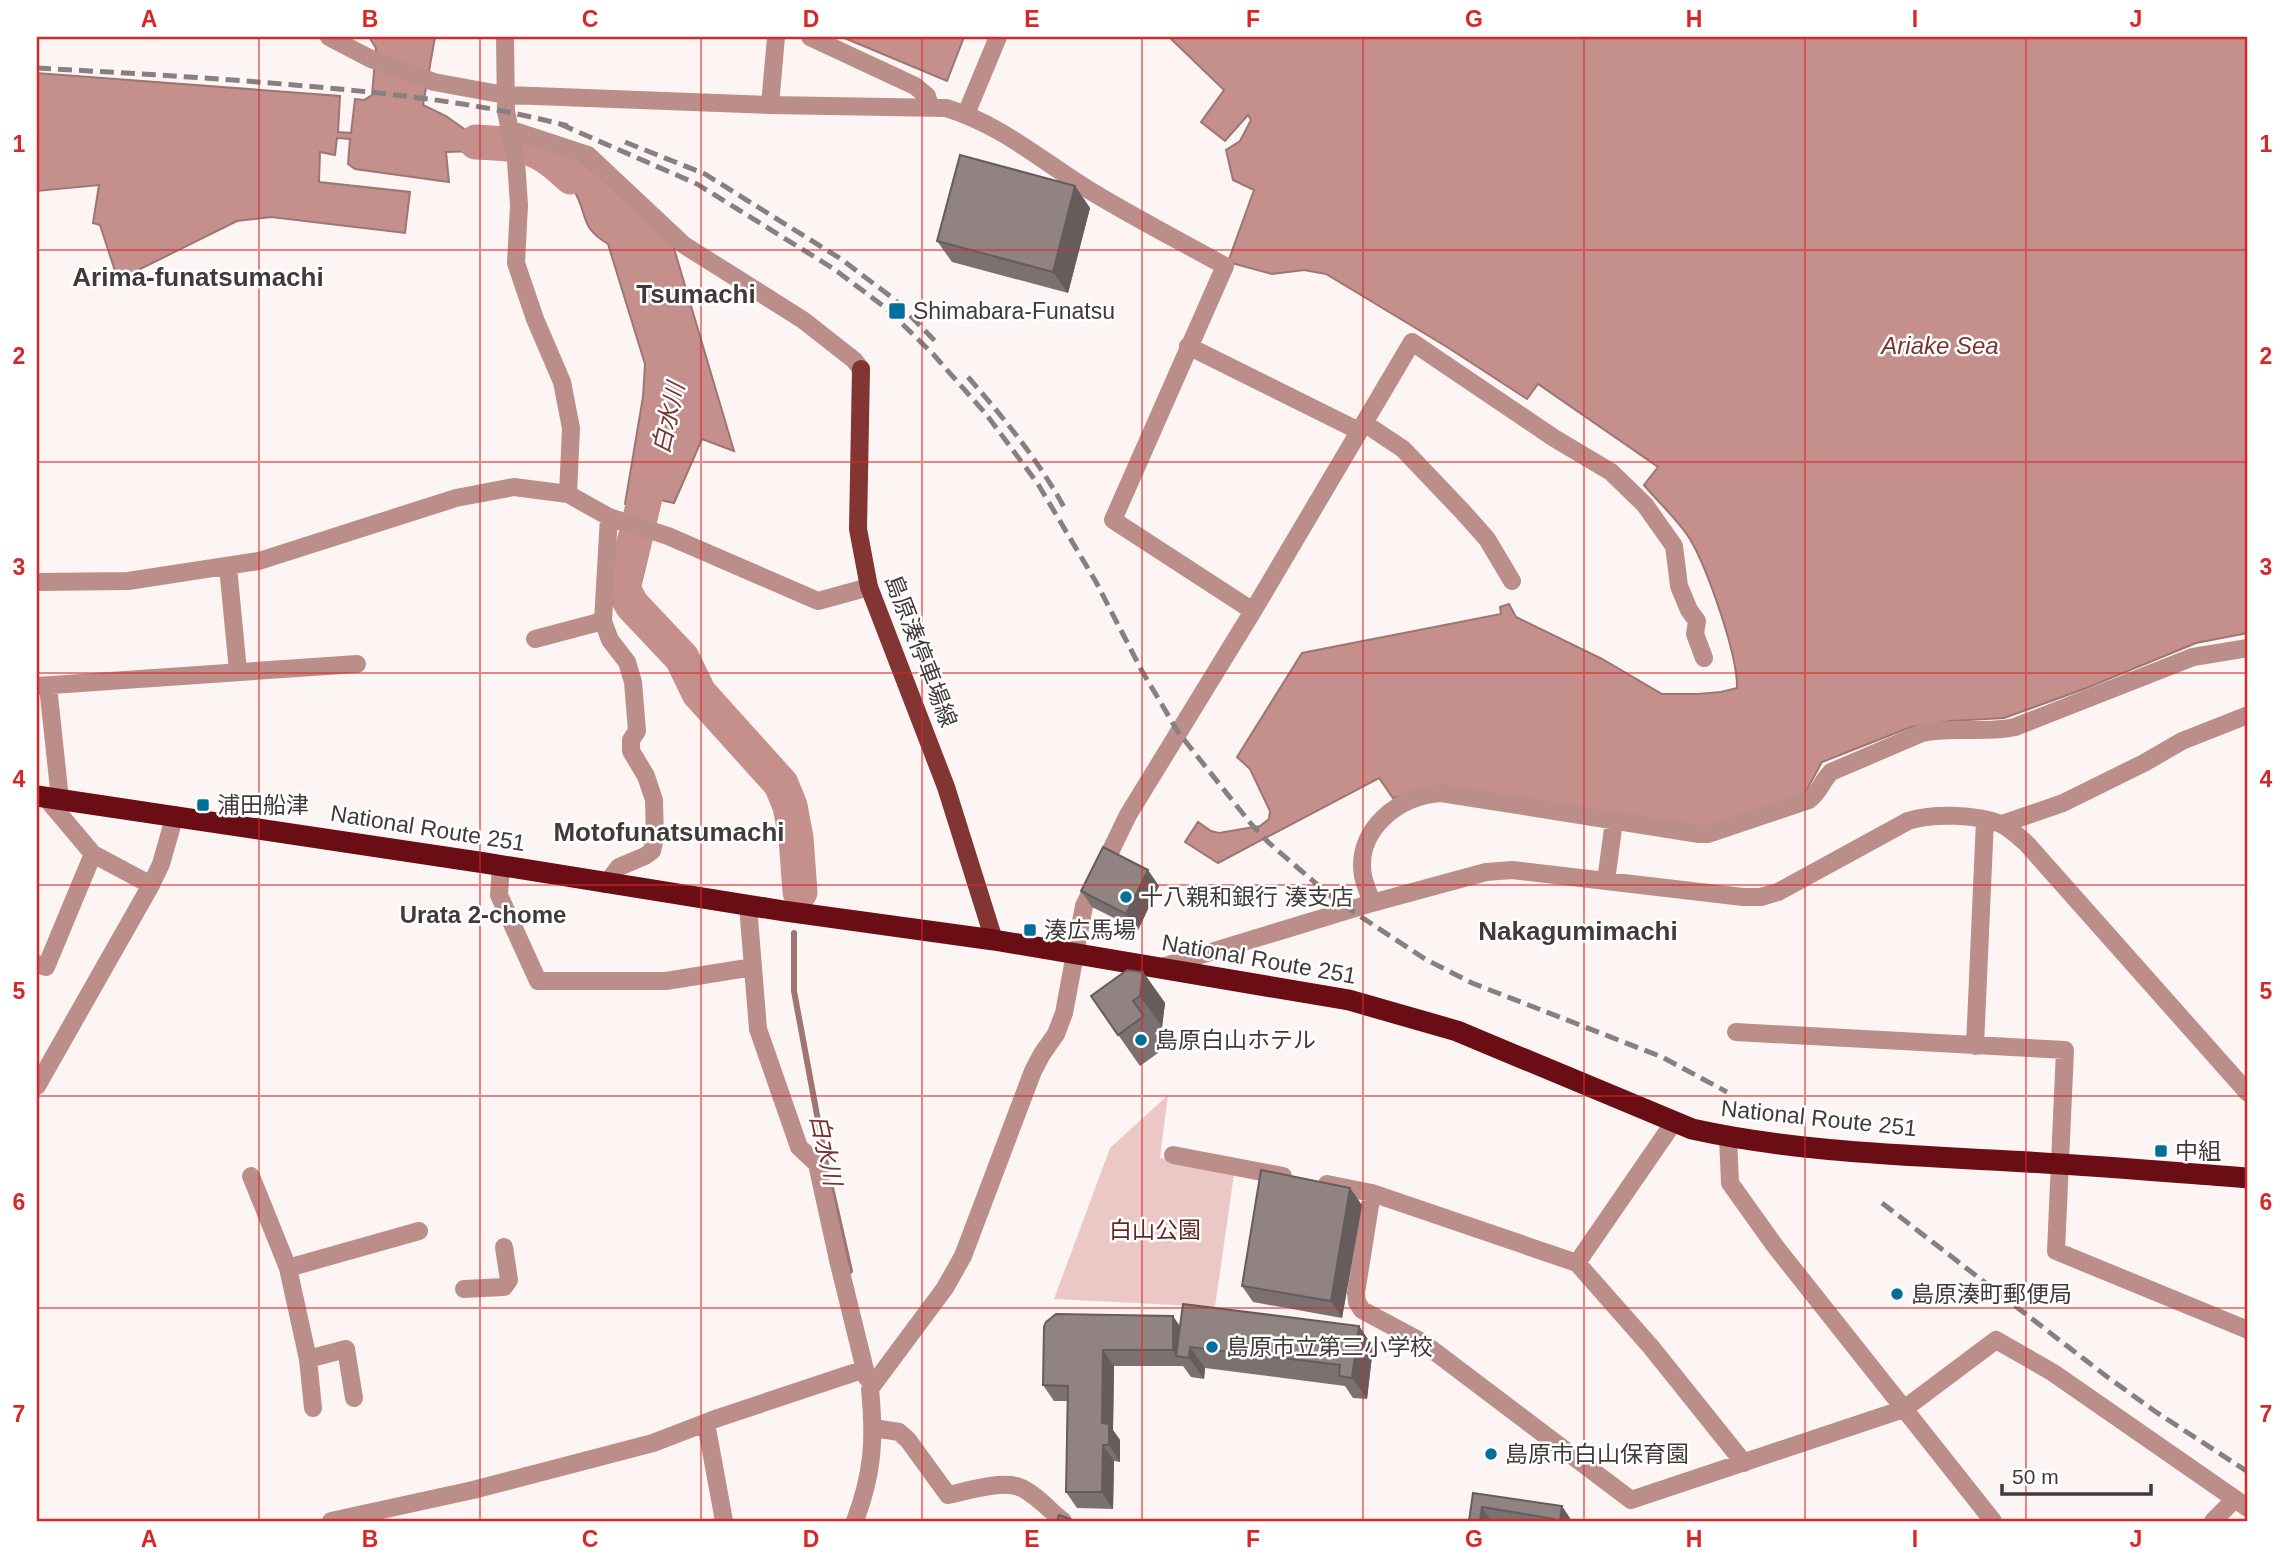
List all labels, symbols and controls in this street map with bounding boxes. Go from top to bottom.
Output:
text: A [141,6,157,32]
text: B [362,6,378,32]
text: C [582,6,598,32]
text: D [803,6,819,32]
text: E [1024,6,1040,32]
text: F [1246,6,1260,32]
text: G [1465,6,1483,32]
text: H [1686,6,1702,32]
text: I [1912,6,1918,32]
text: J [2130,6,2142,32]
text: 1 [13,131,26,157]
text: 1 [2260,131,2273,157]
district label: Arima-funatsumachi [72,262,324,292]
district label: Tsumachi [636,279,756,309]
place label: Shimabara-Funatsu [913,298,1115,324]
marker: Shimabara-Funatsu [887,301,907,321]
water label: Ariake Sea [1879,332,1999,359]
text: 2 [13,343,25,369]
text: 2 [2260,343,2272,369]
water label: 白水川 [647,377,690,456]
text: 3 [13,554,25,580]
text: 3 [2260,554,2272,580]
street label: 島原湊停車場線 [880,571,962,731]
text: 4 [13,766,26,792]
text: 4 [2260,766,2273,792]
place label: 浦田船津 [217,792,309,818]
marker: 浦田船津 [195,797,211,813]
street label: National Route 251 [329,800,527,856]
district label: Motofunatsumachi [553,817,785,847]
place label: 十八親和銀行 湊支店 [1140,884,1353,910]
marker: 十八親和銀行 湊支店 [1118,889,1134,905]
district label: Urata 2-chome [400,901,566,928]
district label: Nakagumimachi [1478,916,1678,946]
place label: 湊広馬場 [1044,917,1136,943]
marker: 湊広馬場 [1022,922,1038,938]
street label: National Route 251 [1160,929,1358,989]
text: 5 [13,978,26,1004]
text: 5 [2260,978,2273,1004]
place label: 島原白山ホテル [1155,1027,1316,1053]
marker: 島原白山ホテル [1133,1032,1149,1048]
street label: National Route 251 [1720,1095,1918,1141]
water label: 白水川 [805,1112,847,1191]
place label: 中組 [2175,1138,2221,1164]
marker: 中組 [2153,1143,2169,1159]
text: 6 [13,1189,25,1215]
text: 6 [2260,1189,2272,1215]
park label: 白山公園 [1109,1217,1201,1243]
place label: 島原湊町郵便局 [1911,1281,2072,1307]
marker: 島原湊町郵便局 [1889,1286,1905,1302]
place label: 島原市立第三小学校 [1226,1334,1433,1360]
marker: 島原市立第三小学校 [1204,1339,1220,1355]
text: 7 [13,1401,25,1427]
text: 7 [2260,1401,2272,1427]
place label: 島原市白山保育園 [1505,1441,1689,1467]
marker: 島原市白山保育園 [1483,1446,1499,1462]
scale bar [2002,1453,2150,1497]
text: 50 m [2012,1465,2059,1488]
text: A [141,1526,157,1552]
text: B [362,1526,378,1552]
text: C [582,1526,598,1552]
text: D [803,1526,819,1552]
text: E [1024,1526,1040,1552]
text: F [1246,1526,1260,1552]
text: G [1465,1526,1483,1552]
text: H [1686,1526,1702,1552]
text: I [1912,1526,1918,1552]
text: J [2130,1526,2142,1552]

